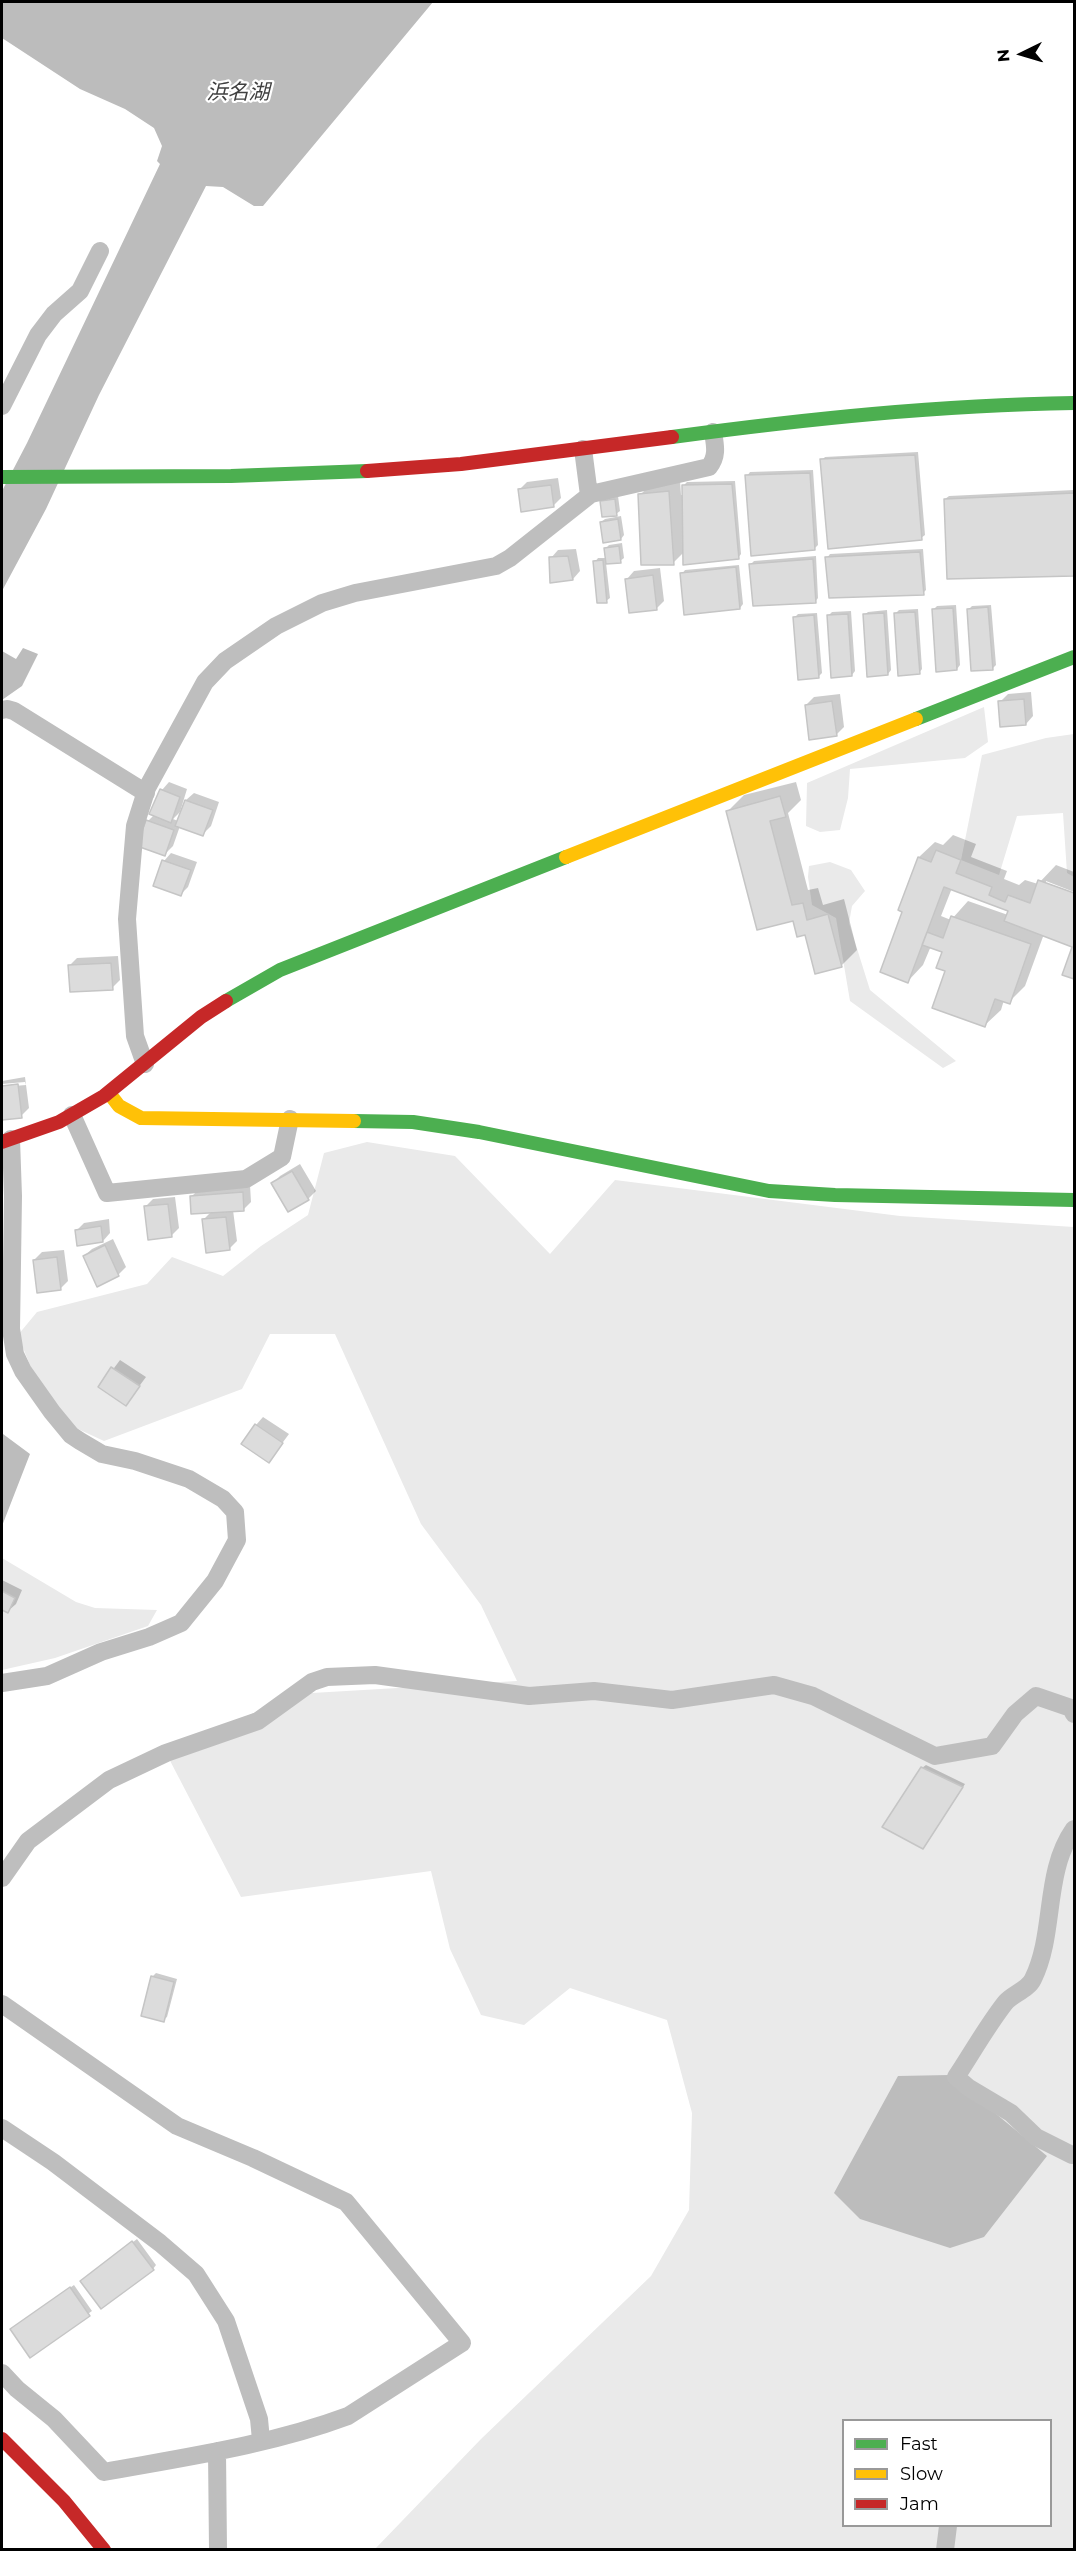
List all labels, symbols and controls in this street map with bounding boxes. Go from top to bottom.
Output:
north arrow [992,24,1052,84]
text: N [994,48,1014,63]
water label: 浜名湖 [207,80,269,106]
legend [842,2419,1052,2527]
text: Fast [900,2433,938,2455]
text: Slow [900,2463,943,2485]
text: Jam [900,2493,939,2515]

